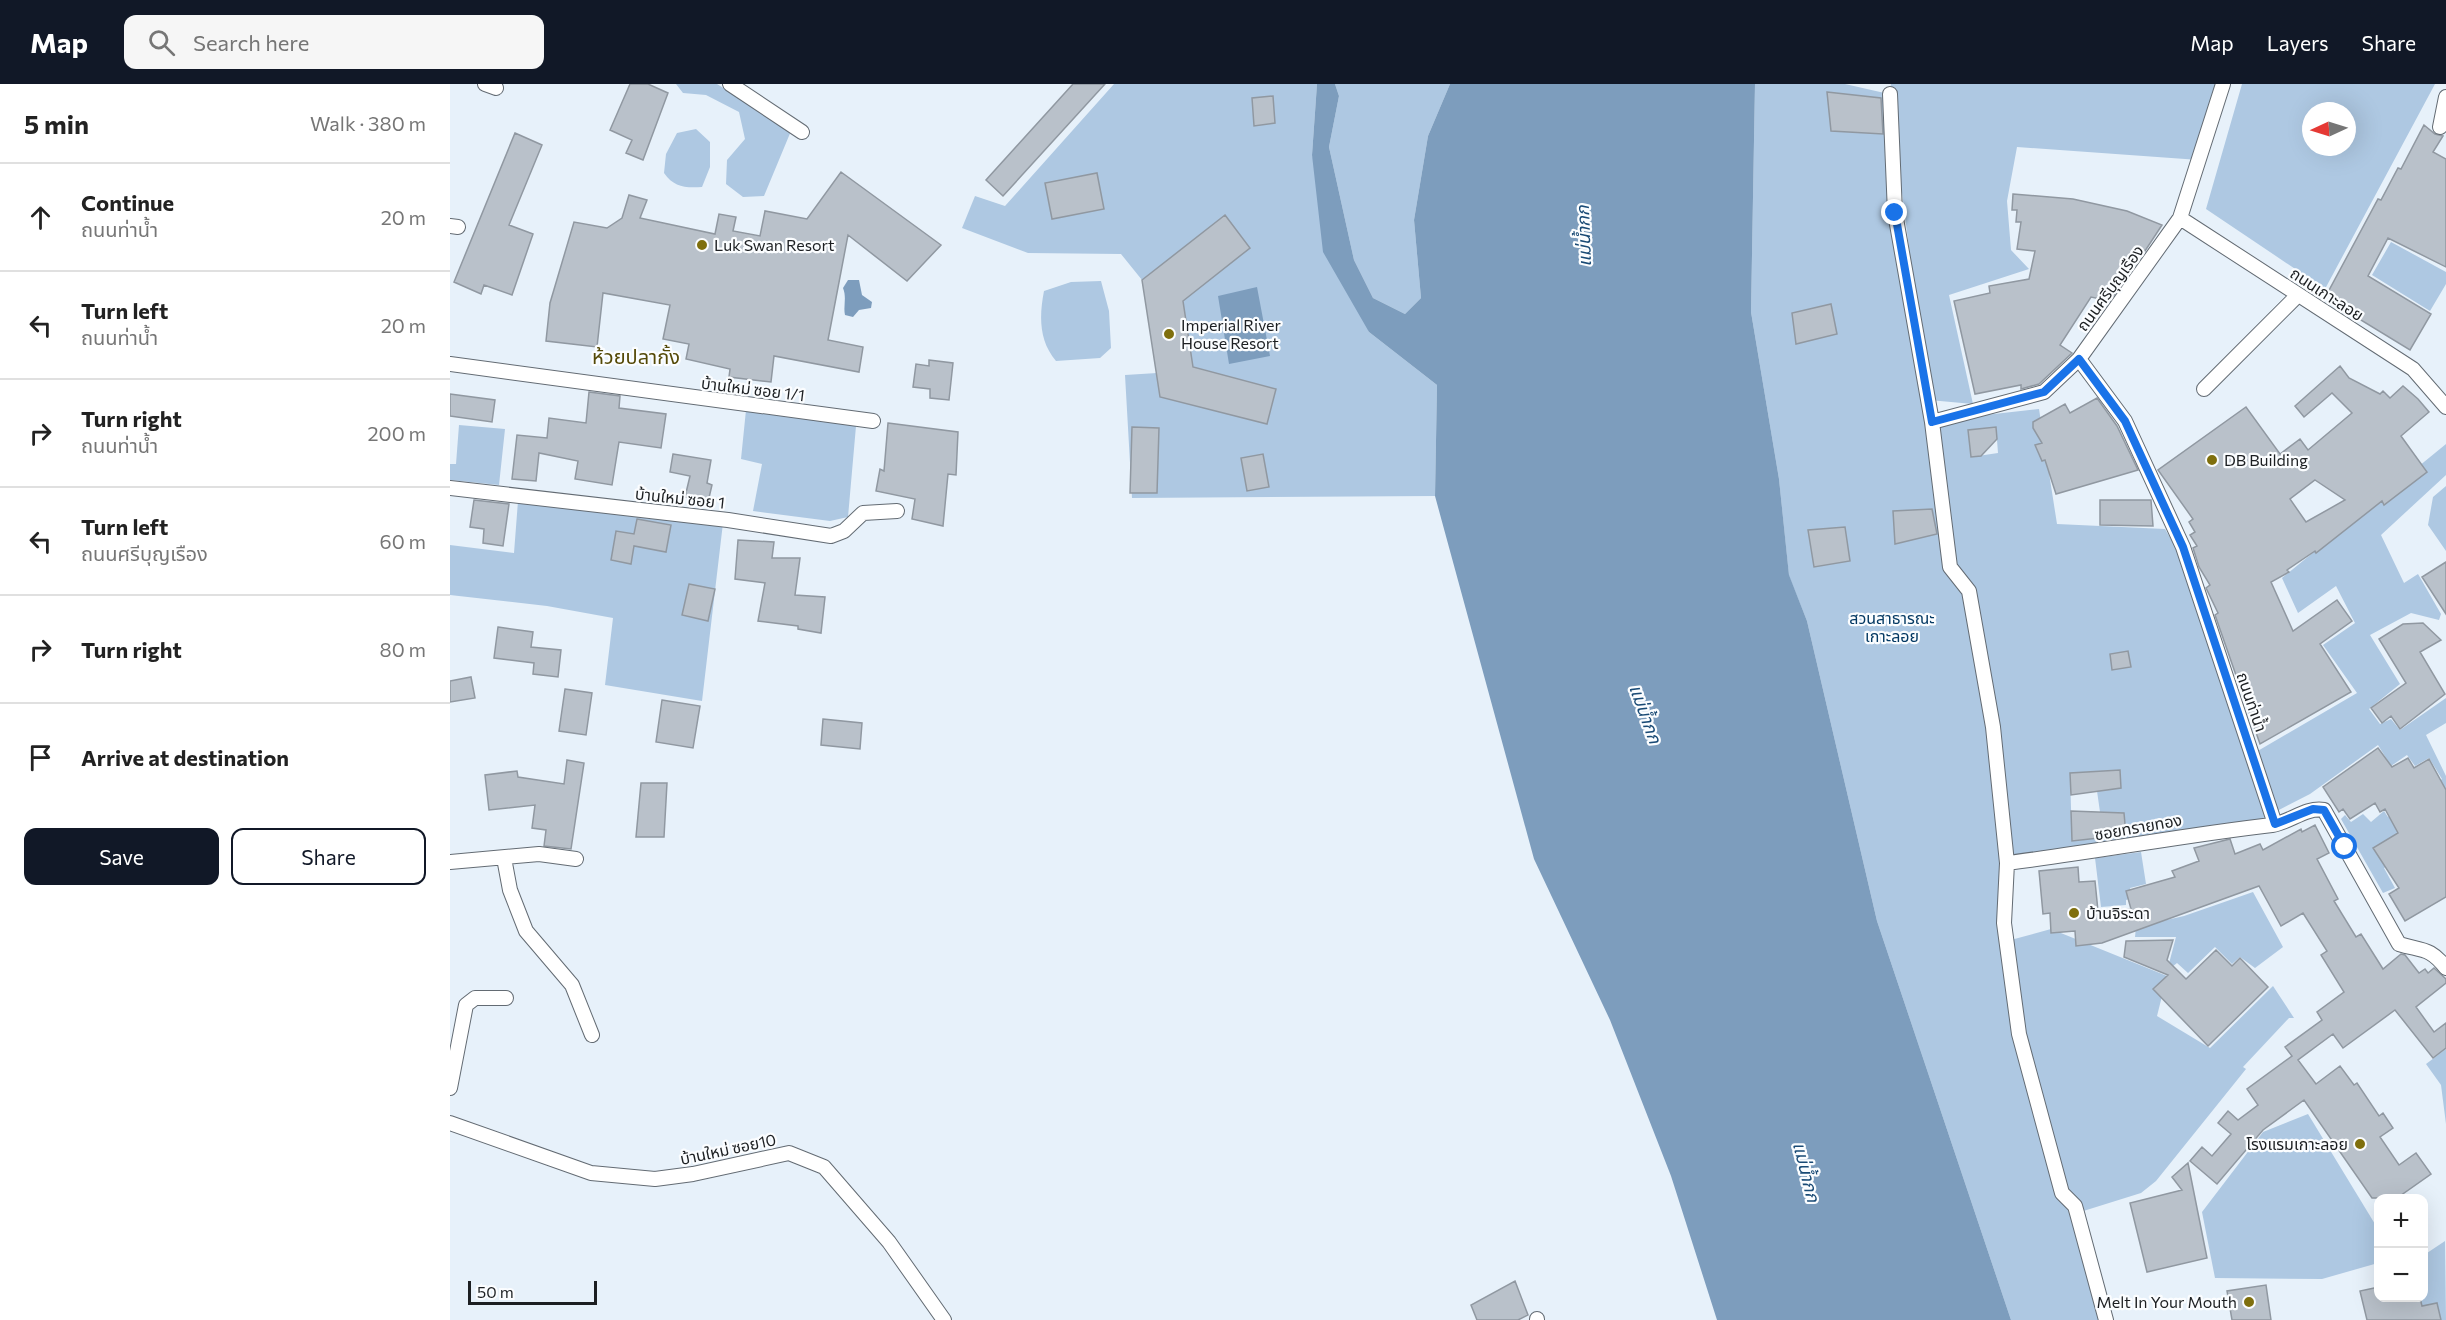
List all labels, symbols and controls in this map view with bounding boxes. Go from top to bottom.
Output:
search box [124,15,544,69]
text: Map [30,25,88,59]
icon: search [145,26,178,59]
text: Search here [193,29,309,56]
text: Map [2190,30,2234,55]
text: Layers [2267,30,2329,55]
text: Share [2362,30,2416,55]
north arrow [2302,102,2356,156]
text: 5 min [24,108,89,139]
text: Walk · 380 m [310,111,426,135]
text: Continue [81,189,174,216]
route end [1881,199,1907,225]
icon: ahead [24,201,57,234]
water label: แม่น้ำกก [1570,204,1595,267]
text: 20 m [381,205,426,229]
text: ถนนท่าน้ำ [81,217,158,241]
place label: Luk Swan Resort [714,235,835,254]
marker: Luk Swan Resort [695,238,709,252]
street label: ถนนศรีบุญเรือง [2072,241,2148,335]
street label: ถนนเกาะลอย [2287,263,2367,324]
text: Turn left [81,297,168,324]
icon: left [24,309,57,342]
text: 20 m [381,313,426,337]
place label: Imperial River House Resort [1181,315,1282,352]
text: ถนนท่าน้ำ [81,325,158,349]
marker: Imperial River House Resort [1162,327,1176,341]
district label: ห้วยปลากั้ง [592,344,680,368]
street label: บ้านใหม่ ซอย 1/1 [700,373,806,404]
text: Turn right [81,405,182,432]
icon: right [24,417,57,450]
text: 200 m [368,421,426,445]
text: ถนนท่าน้ำ [81,433,158,457]
place label: DB Building [2224,450,2308,469]
marker: DB Building [2205,453,2219,467]
street label: บ้านใหม่ ซอย 1 [634,483,726,512]
text: Turn left [81,513,168,540]
icon: left [24,525,57,558]
text: 60 m [380,529,426,553]
text: ถนนศรีบุญเรือง [81,541,208,565]
park label: สวนสาธารณะ เกาะลอย [1849,608,1935,645]
icon: right [24,633,57,666]
text: Turn right [81,636,182,663]
text: 80 m [380,637,426,661]
street label: ถนนท่าน้ำ [2233,669,2272,734]
water label: แม่น้ำกก [1625,681,1668,747]
icon: arrive [24,741,57,774]
text: Arrive at destination [81,744,289,771]
street label: ซอยทรายทอง [2093,809,2183,844]
button: Save [24,828,219,885]
button: Share [231,828,426,885]
route start [2331,833,2357,859]
place label: บ้านจิระดา [2086,903,2150,922]
marker: บ้านจิระดา [2067,906,2081,920]
street label: บ้านใหม่ ซอย10 [678,1129,778,1168]
place label: โรงแรมเกาะลอย [2246,1134,2348,1153]
marker: โรงแรมเกาะลอย [2353,1137,2367,1151]
water label: แม่น้ำกก [1789,1139,1826,1205]
map controls [2374,1194,2428,1302]
button: + [2374,1194,2428,1248]
button: − [2374,1248,2428,1302]
scale bar [468,1278,597,1306]
text: 50 m [477,1282,514,1301]
place label: Melt In Your Mouth [2096,1292,2237,1311]
marker: Melt In Your Mouth [2242,1295,2256,1309]

